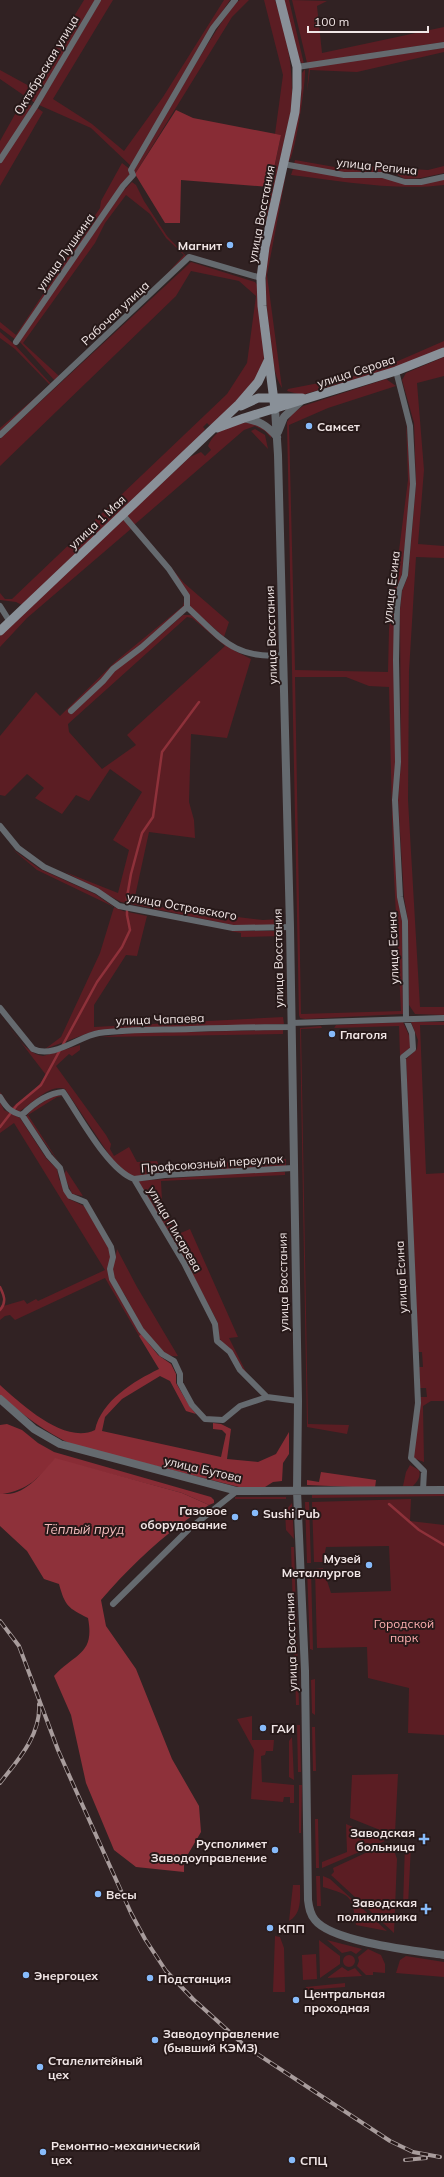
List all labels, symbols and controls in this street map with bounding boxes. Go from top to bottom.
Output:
scale bar [308,8,428,34]
street label: Октябрьская улица [10,13,82,117]
text: 100 m [314,14,349,29]
street label: улица Репина [336,154,418,178]
street label: улица Восстания [244,164,278,264]
street label: улица Лушкина [33,210,97,294]
place label: Магнит [178,238,222,253]
marker: Магнит [225,240,235,250]
street label: Рабочая улица [78,278,152,348]
street label: улица Серова [315,351,397,391]
place label: Самсет [317,419,360,434]
marker: Самсет [304,421,314,431]
street label: улица 1 Мая [65,492,129,552]
street label: улица Есина [379,550,403,624]
street label: улица Восстания [262,585,280,685]
street label: улица Островского [126,889,238,923]
street label: улица Восстания [270,908,286,1008]
street label: улица Есина [384,911,402,985]
street label: улица Чапаева [115,1010,205,1028]
place label: Глаголя [340,1027,387,1042]
marker: Глаголя [327,1029,337,1039]
street label: Профсоюзный переулок [140,1151,284,1175]
street label: улица Писарева [145,1184,205,1274]
street label: улица Восстания [275,1232,291,1332]
street label: улица Есина [392,1240,410,1314]
street label: улица Бутова [163,1453,243,1485]
place label: Газовое оборудование [140,1503,227,1532]
place label: Sushi Pub [263,1506,320,1521]
marker: Sushi Pub [250,1508,260,1518]
marker: Газовое оборудование [230,1512,240,1522]
water label: Тёплый пруд [44,1521,124,1537]
place label: Музей Металлургов [282,1551,361,1580]
marker: Музей Металлургов [364,1560,374,1570]
street label: улица Восстания [282,1592,300,1692]
park label: Городской парк [374,1616,434,1645]
place label: ГАИ [271,1721,295,1736]
marker: ГАИ [258,1723,268,1733]
place label: Заводская больница [350,1825,415,1854]
marker: Заводская больница [418,1833,430,1845]
place label: Русполимет Заводоуправление [151,1836,267,1865]
marker: Русполимет Заводоуправление [270,1845,280,1855]
place label: Весы [106,1887,137,1902]
marker: Весы [93,1889,103,1899]
place label: Заводская поликлиника [337,1895,417,1924]
marker: Заводская поликлиника [420,1903,432,1915]
place label: КПП [278,1921,305,1936]
marker: КПП [265,1923,275,1933]
place label: Энергоцех [34,1968,98,1983]
marker: Энергоцех [21,1970,31,1980]
place label: Подстанция [158,1971,231,1986]
marker: Подстанция [145,1973,155,1983]
place label: Центральная проходная [304,1986,385,2015]
marker: Центральная проходная [291,1995,301,2005]
place label: Заводоуправление (бывший КЭМЗ) [163,2026,279,2055]
marker: Заводоуправление (бывший КЭМЗ) [150,2035,160,2045]
place label: Сталелитейный цех [48,2053,143,2082]
marker: Сталелитейный цех [35,2062,45,2072]
place label: Ремонтно-механический цех [51,2138,200,2167]
marker: Ремонтно-механический цех [38,2147,48,2157]
place label: СПЦ [300,2153,327,2168]
marker: СПЦ [287,2155,297,2165]

